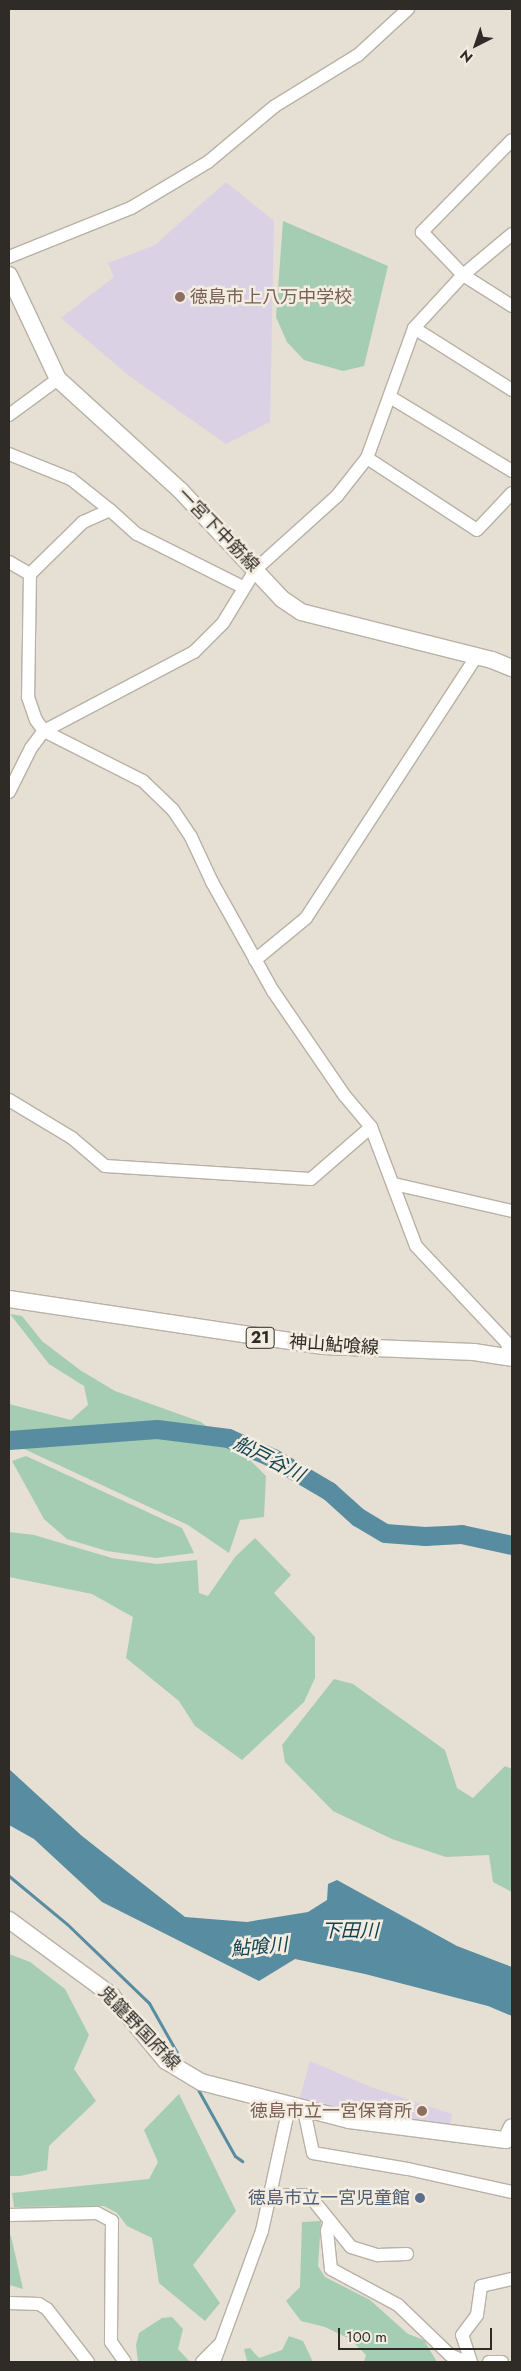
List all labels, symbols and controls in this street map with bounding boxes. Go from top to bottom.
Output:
north arrow [451,20,501,70]
text: N [455,45,477,68]
place label: 徳島市上八万中学校 [190,286,352,308]
marker: 徳島市上八万中学校 [174,291,186,303]
street label: 一宮下中筋線 [173,484,263,576]
road number: 21 [245,1325,275,1352]
street label: 神山鮎喰線 [288,1331,380,1359]
water label: 船戸谷川 [230,1432,308,1486]
water label: 下田川 [322,1920,378,1942]
water label: 鮎喰川 [230,1933,288,1961]
street label: 鬼籠野国府線 [94,1982,184,2074]
place label: 徳島市立一宮保育所 [250,2100,412,2122]
marker: 徳島市立一宮保育所 [416,2105,428,2117]
place label: 徳島市立一宮児童館 [248,2187,410,2209]
marker: 徳島市立一宮児童館 [414,2192,426,2204]
scale bar [341,2318,495,2350]
text: 100 m [346,2326,387,2348]

